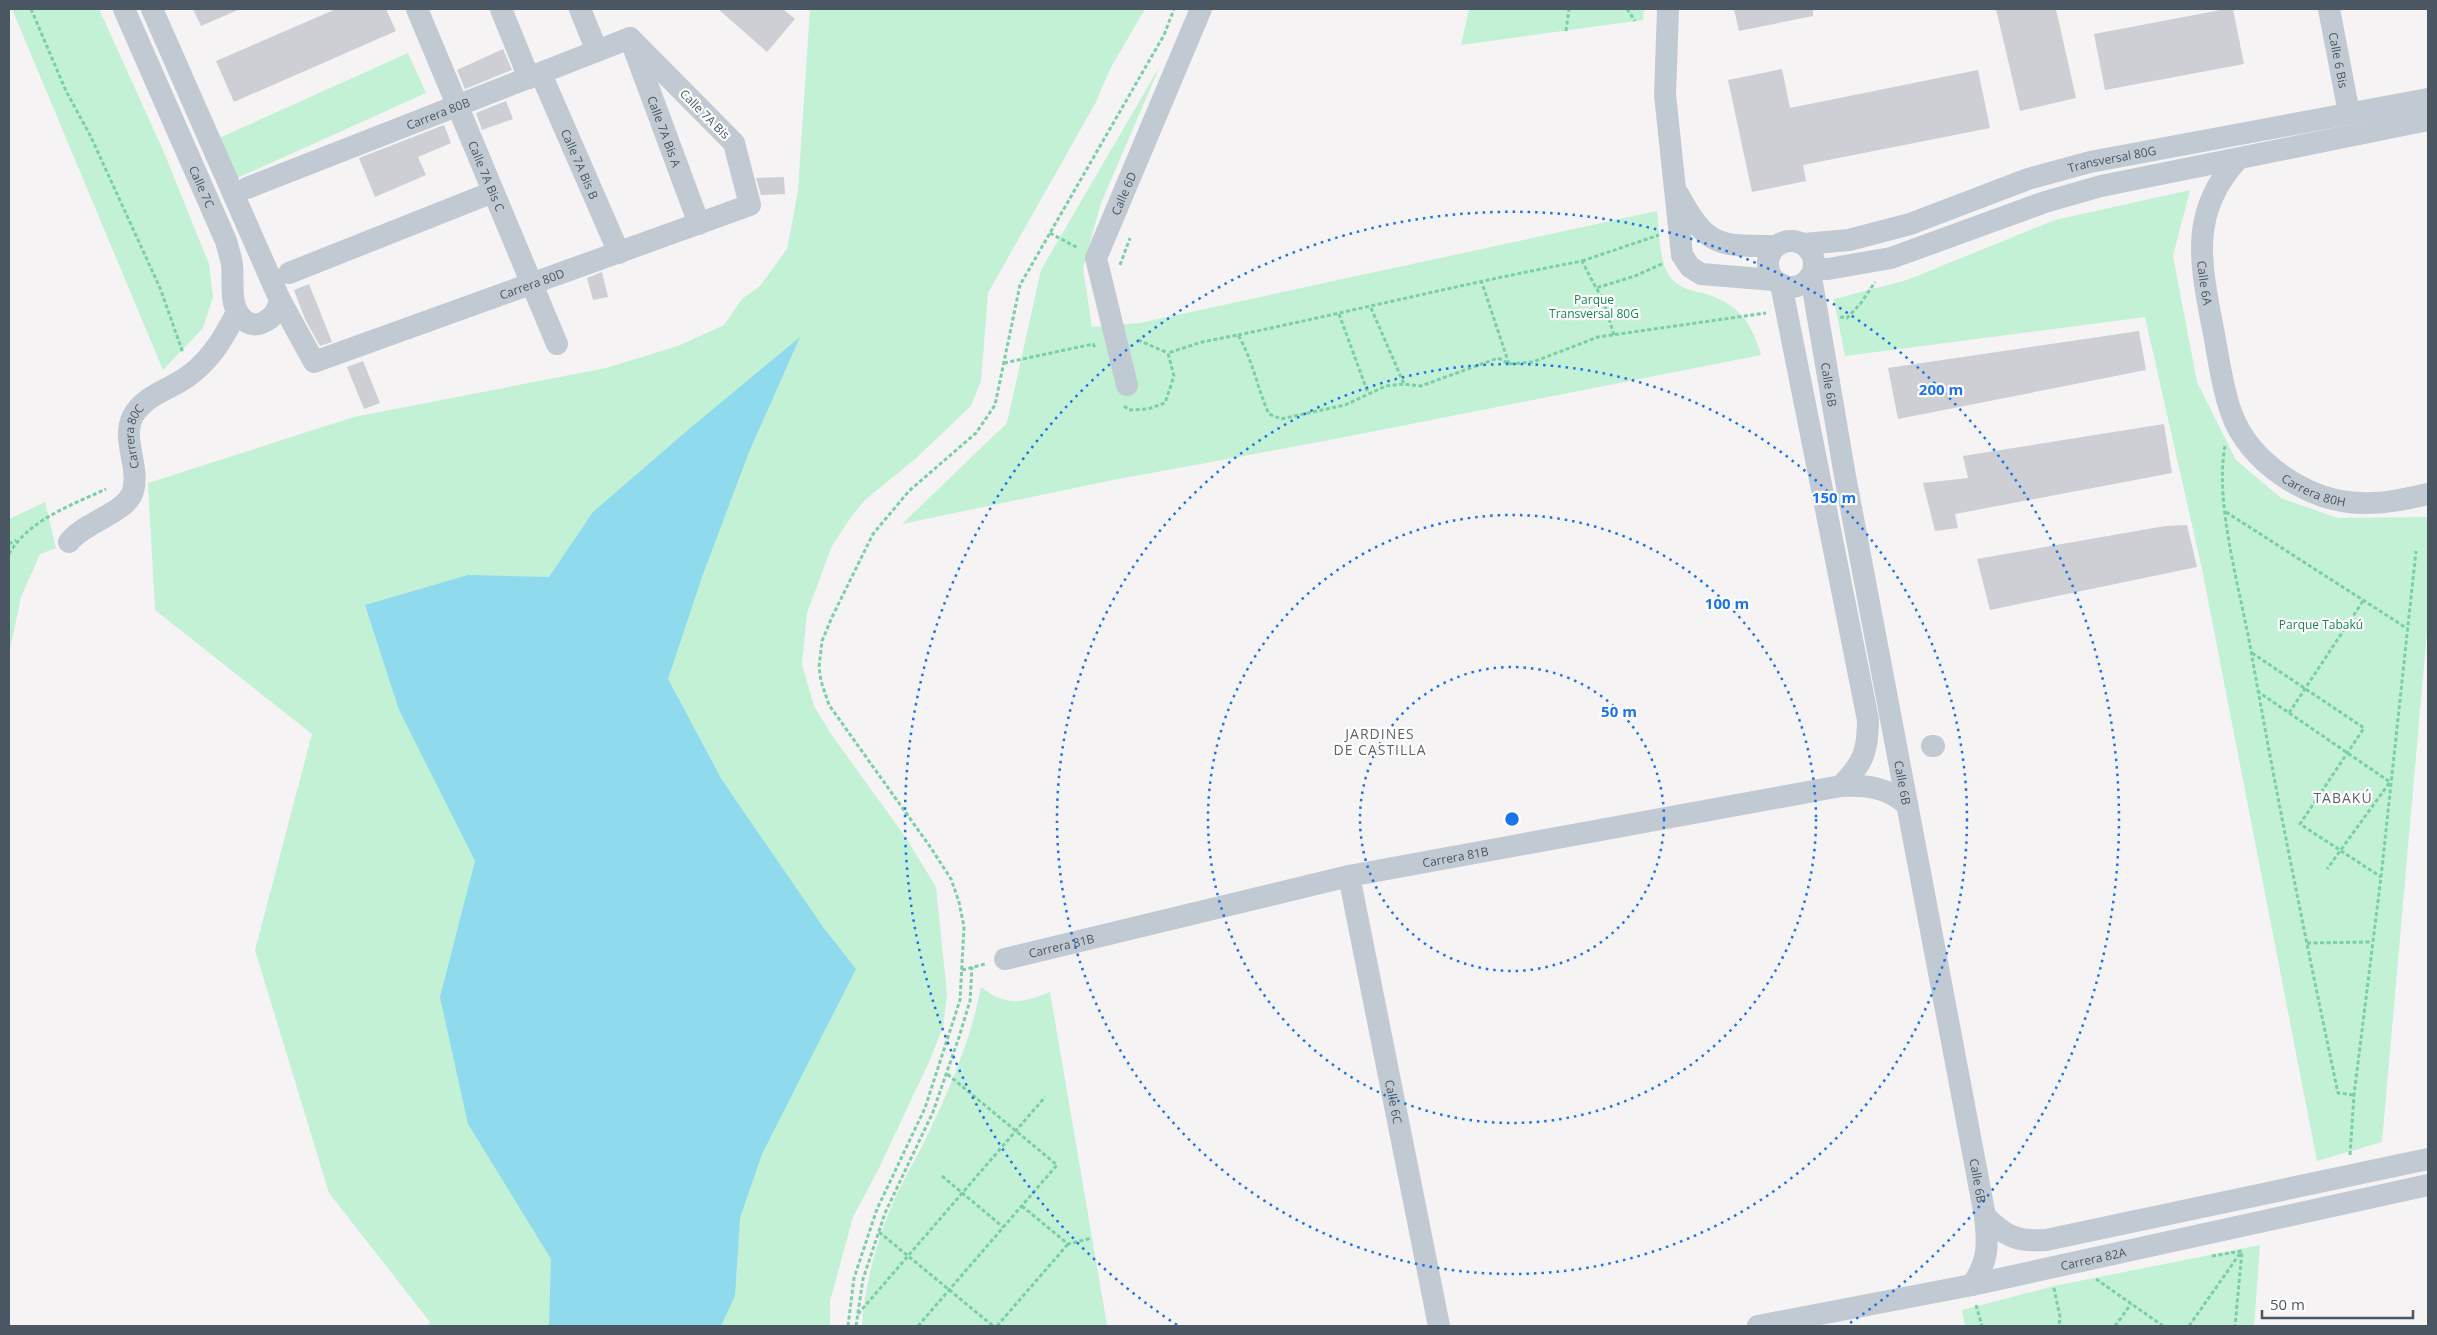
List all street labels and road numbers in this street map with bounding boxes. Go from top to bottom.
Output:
street label: Calle 6 Bis [2325,31,2353,90]
street label: Calle 7A Bis [676,85,734,143]
street label: Carrera 80B [404,93,472,133]
street label: Calle 7A Bis A [644,93,686,170]
street label: Calle 7A Bis B [557,126,603,202]
street label: Calle 7A Bis C [464,138,509,214]
street label: Transversal 80G [2066,141,2158,176]
street label: Calle 7C [185,163,219,211]
street label: Calle 6D [1107,169,1140,218]
street label: Calle 6A [2194,260,2217,307]
street label: Carrera 80D [497,264,567,303]
street label: Calle 6B [1817,361,1842,408]
street label: Carrera 80C [120,400,147,470]
street label: Carrera 80H [2279,469,2347,510]
street label: Calle 6B [1891,759,1916,807]
street label: Carrera 81B [1421,842,1490,871]
street label: Carrera 81B [1027,929,1096,962]
street label: Calle 6C [1381,1078,1407,1126]
street label: Calle 6B [1966,1157,1991,1204]
street label: Carrera 82A [2059,1243,2128,1274]

